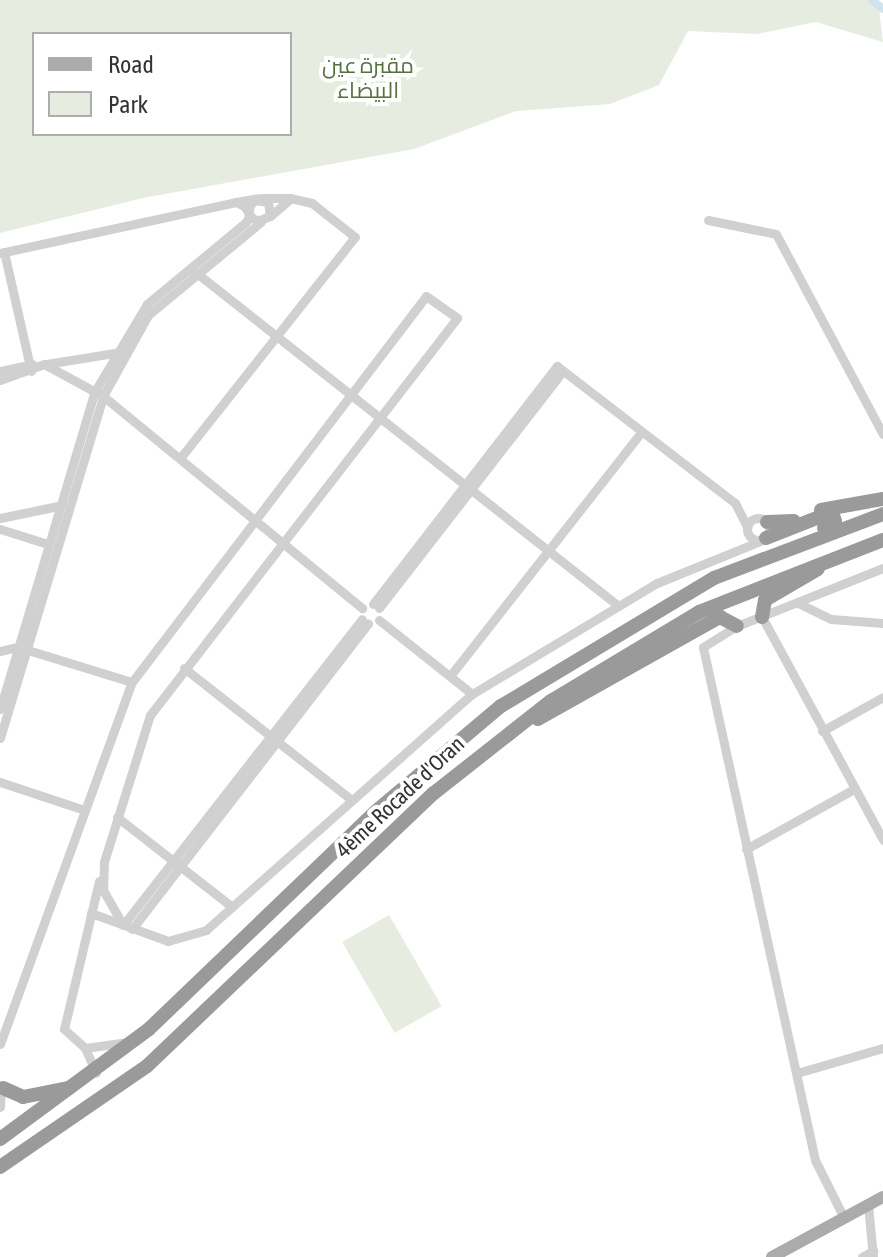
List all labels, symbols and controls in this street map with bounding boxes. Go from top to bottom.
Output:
legend [32,32,292,136]
text: Road [108,51,154,78]
park label: مقبرة عين البيضاء [322,52,414,104]
text: Park [108,91,148,118]
street label: 4ème Rocade d'Oran [330,731,470,863]

